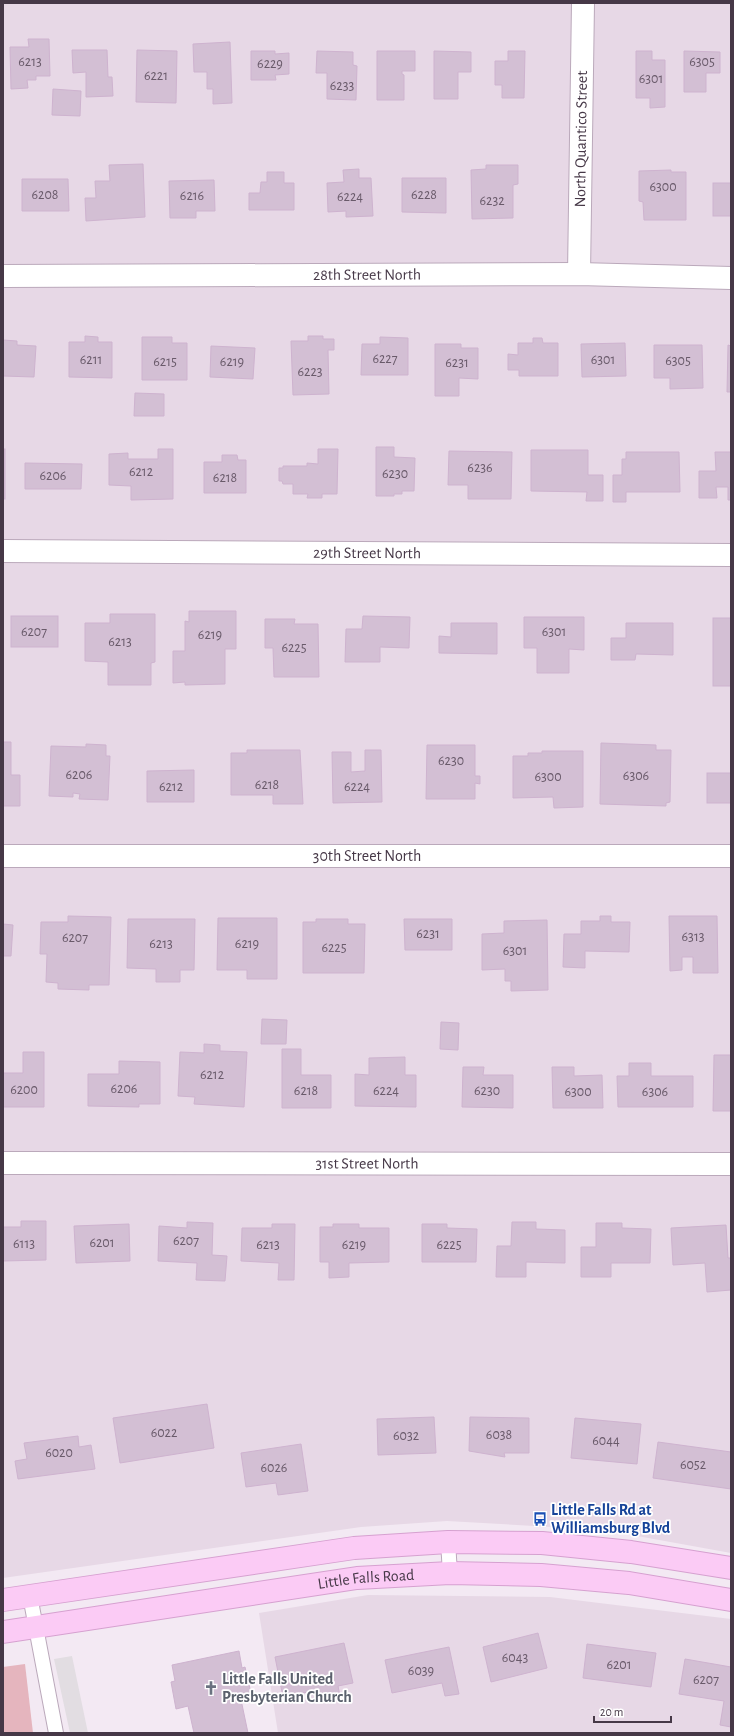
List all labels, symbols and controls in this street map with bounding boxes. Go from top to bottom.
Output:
house number: 6213 [18,55,42,69]
house number: 6305 [689,55,715,69]
house number: 6229 [257,57,283,71]
house number: 6221 [144,69,168,83]
street label: North Quantico Street [572,70,590,208]
house number: 6301 [639,72,663,86]
house number: 6233 [330,79,354,93]
house number: 6300 [649,180,677,194]
house number: 6208 [32,188,58,202]
house number: 6228 [411,188,437,202]
house number: 6216 [180,189,204,203]
house number: 6224 [337,190,363,204]
house number: 6232 [479,194,505,208]
street label: 28th Street North [313,267,421,283]
house number: 6227 [372,352,398,366]
house number: 6211 [80,353,102,367]
house number: 6301 [591,353,615,367]
house number: 6305 [665,354,691,368]
house number: 6215 [153,355,177,369]
house number: 6219 [220,355,244,369]
house number: 6231 [445,356,469,370]
house number: 6223 [297,365,323,379]
house number: 6236 [467,461,493,475]
house number: 6212 [129,465,153,479]
house number: 6230 [382,467,408,481]
house number: 6206 [40,469,66,483]
house number: 6218 [213,471,237,485]
street label: 29th Street North [313,545,421,561]
house number: 6207 [21,625,47,639]
house number: 6301 [542,625,566,639]
house number: 6219 [198,628,222,642]
house number: 6213 [108,635,132,649]
house number: 6225 [281,641,307,655]
house number: 6230 [438,754,464,768]
house number: 6206 [66,768,92,782]
house number: 6306 [623,769,649,783]
house number: 6300 [534,770,562,784]
house number: 6218 [255,778,279,792]
house number: 6212 [159,780,183,794]
house number: 6224 [344,780,370,794]
street label: 30th Street North [313,848,421,864]
house number: 6231 [416,927,440,941]
house number: 6313 [682,930,705,944]
house number: 6207 [62,931,88,945]
house number: 6213 [149,937,173,951]
house number: 6219 [235,937,259,951]
house number: 6225 [321,941,347,955]
house number: 6301 [503,944,527,958]
house number: 6212 [200,1068,224,1082]
house number: 6206 [111,1082,137,1096]
house number: 6200 [10,1083,38,1097]
house number: 6218 [294,1084,318,1098]
house number: 6224 [373,1084,399,1098]
house number: 6230 [474,1084,500,1098]
house number: 6300 [564,1085,592,1099]
house number: 6306 [642,1085,668,1099]
street label: 31st Street North [315,1155,419,1172]
house number: 6207 [173,1234,199,1248]
house number: 6201 [89,1236,115,1250]
house number: 6113 [13,1237,35,1251]
house number: 6213 [256,1238,280,1252]
house number: 6219 [342,1238,366,1252]
house number: 6225 [436,1238,462,1252]
house number: 6022 [151,1426,177,1440]
house number: 6038 [486,1428,512,1442]
house number: 6032 [393,1429,419,1443]
house number: 6044 [592,1434,620,1448]
house number: 6020 [45,1446,73,1460]
house number: 6052 [680,1458,706,1472]
house number: 6026 [261,1461,287,1475]
place label: Little Falls Rd at Williamsburg Blvd [551,1502,671,1536]
bus stop icon: Little Falls Rd at Williamsburg Blvd [532,1511,548,1527]
street label: Little Falls Road [317,1567,415,1592]
house number: 6043 [502,1651,528,1665]
house number: 6201 [606,1658,632,1672]
house number: 6039 [408,1664,434,1678]
place label: Little Falls United Presbyterian Church [222,1671,352,1706]
house number: 6207 [693,1673,719,1687]
church icon: Little Falls United Presbyterian Church [203,1680,219,1696]
scale bar [594,1698,671,1724]
text: 20 m [600,1706,623,1718]

